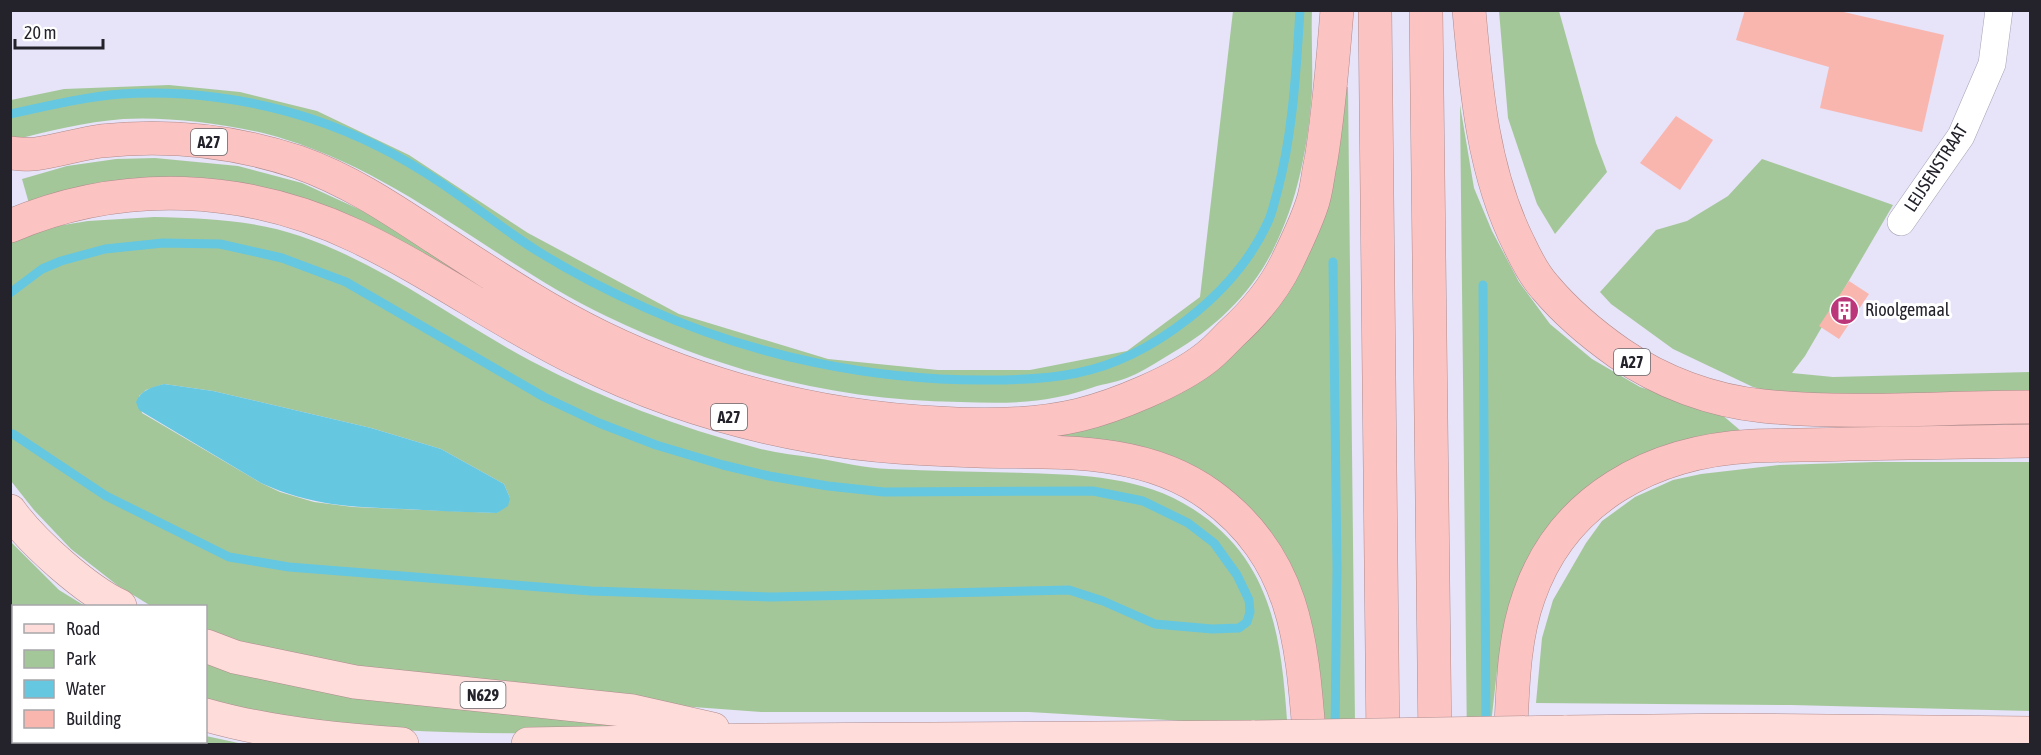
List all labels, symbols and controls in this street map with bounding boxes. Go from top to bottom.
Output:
scale bar [15,12,104,50]
text: 20 m [24,22,56,43]
street label: LEIJSENSTRAAT [1900,120,1972,215]
road number: A27 [191,129,227,155]
building icon: Rioolgemaal [1828,294,1860,326]
place label: Rioolgemaal [1865,299,1950,320]
road number: A27 [1614,349,1650,375]
road number: A27 [711,404,747,430]
legend [12,605,207,743]
text: Road [66,618,100,639]
text: Park [66,648,96,669]
text: Water [66,678,106,699]
road number: N629 [460,682,506,708]
text: Building [66,708,121,729]

